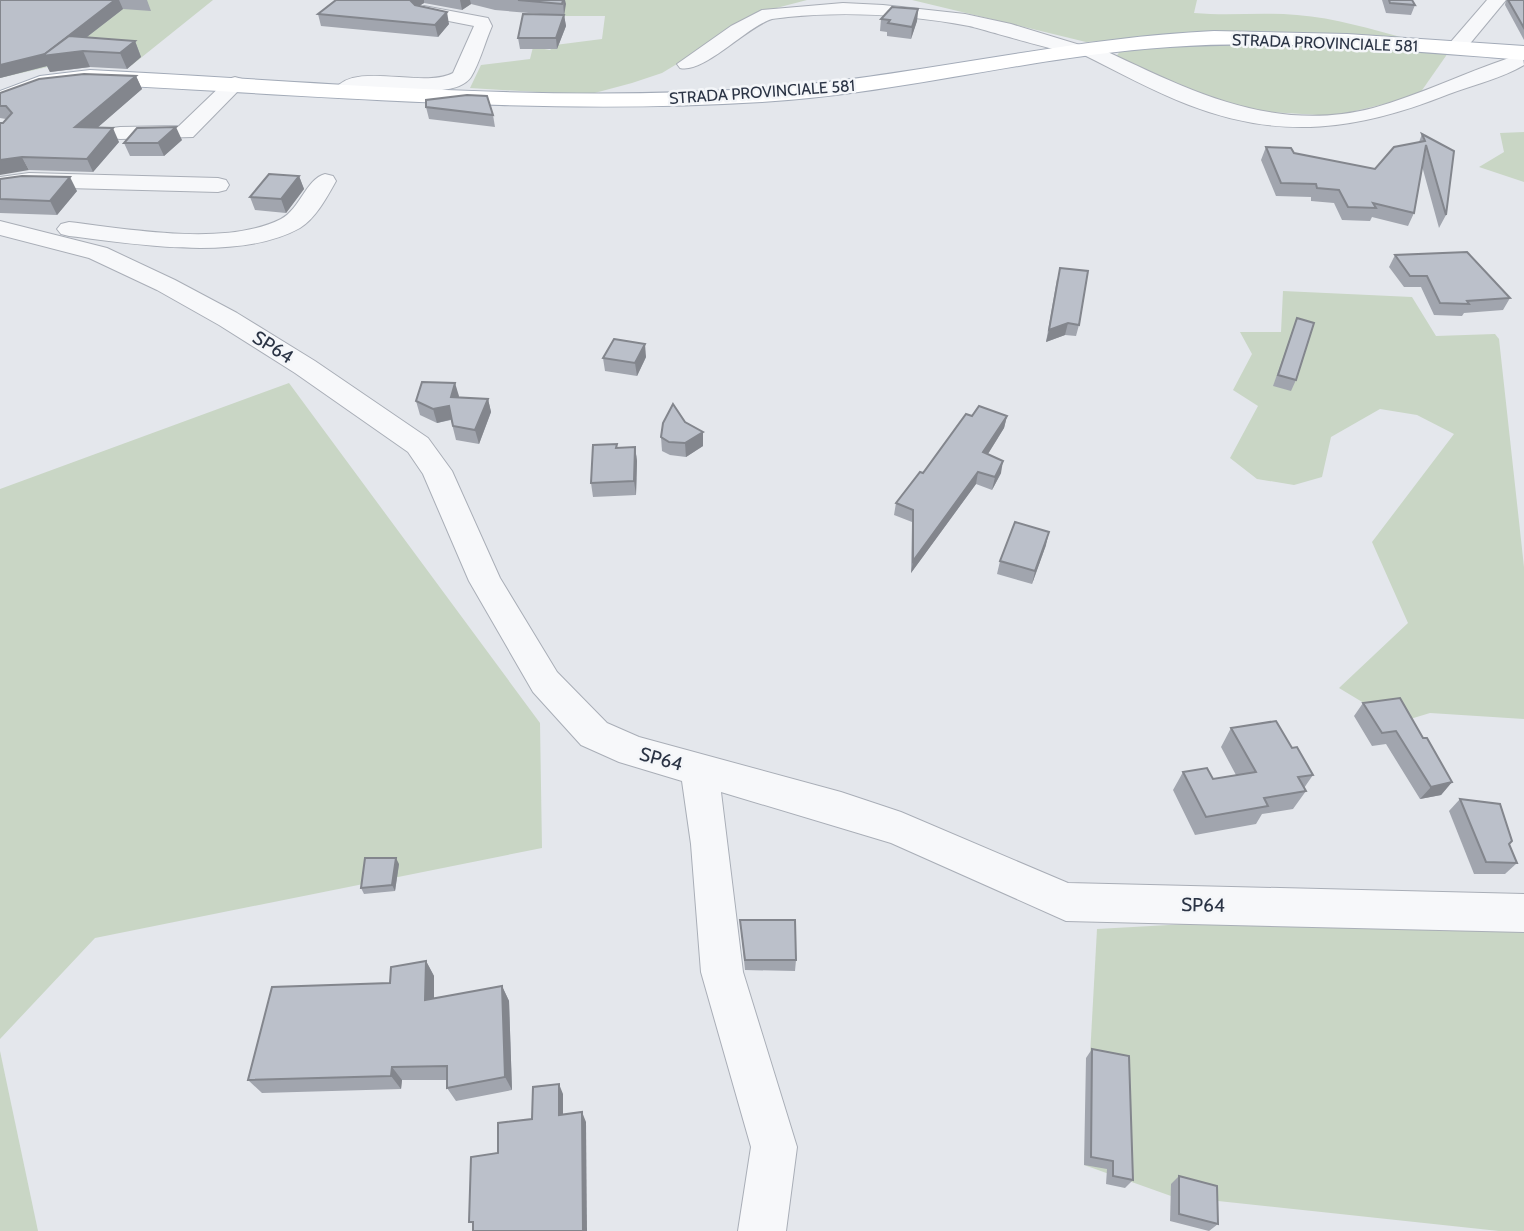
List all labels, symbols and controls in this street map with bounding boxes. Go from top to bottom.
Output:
street label: STRADA PROVINCIALE 581 [1232,30,1418,56]
street label: STRADA PROVINCIALE 581 [668,76,856,108]
street label: SP64 [248,326,298,368]
street label: SP64 [637,742,685,776]
street label: SP64 [1181,893,1225,917]

